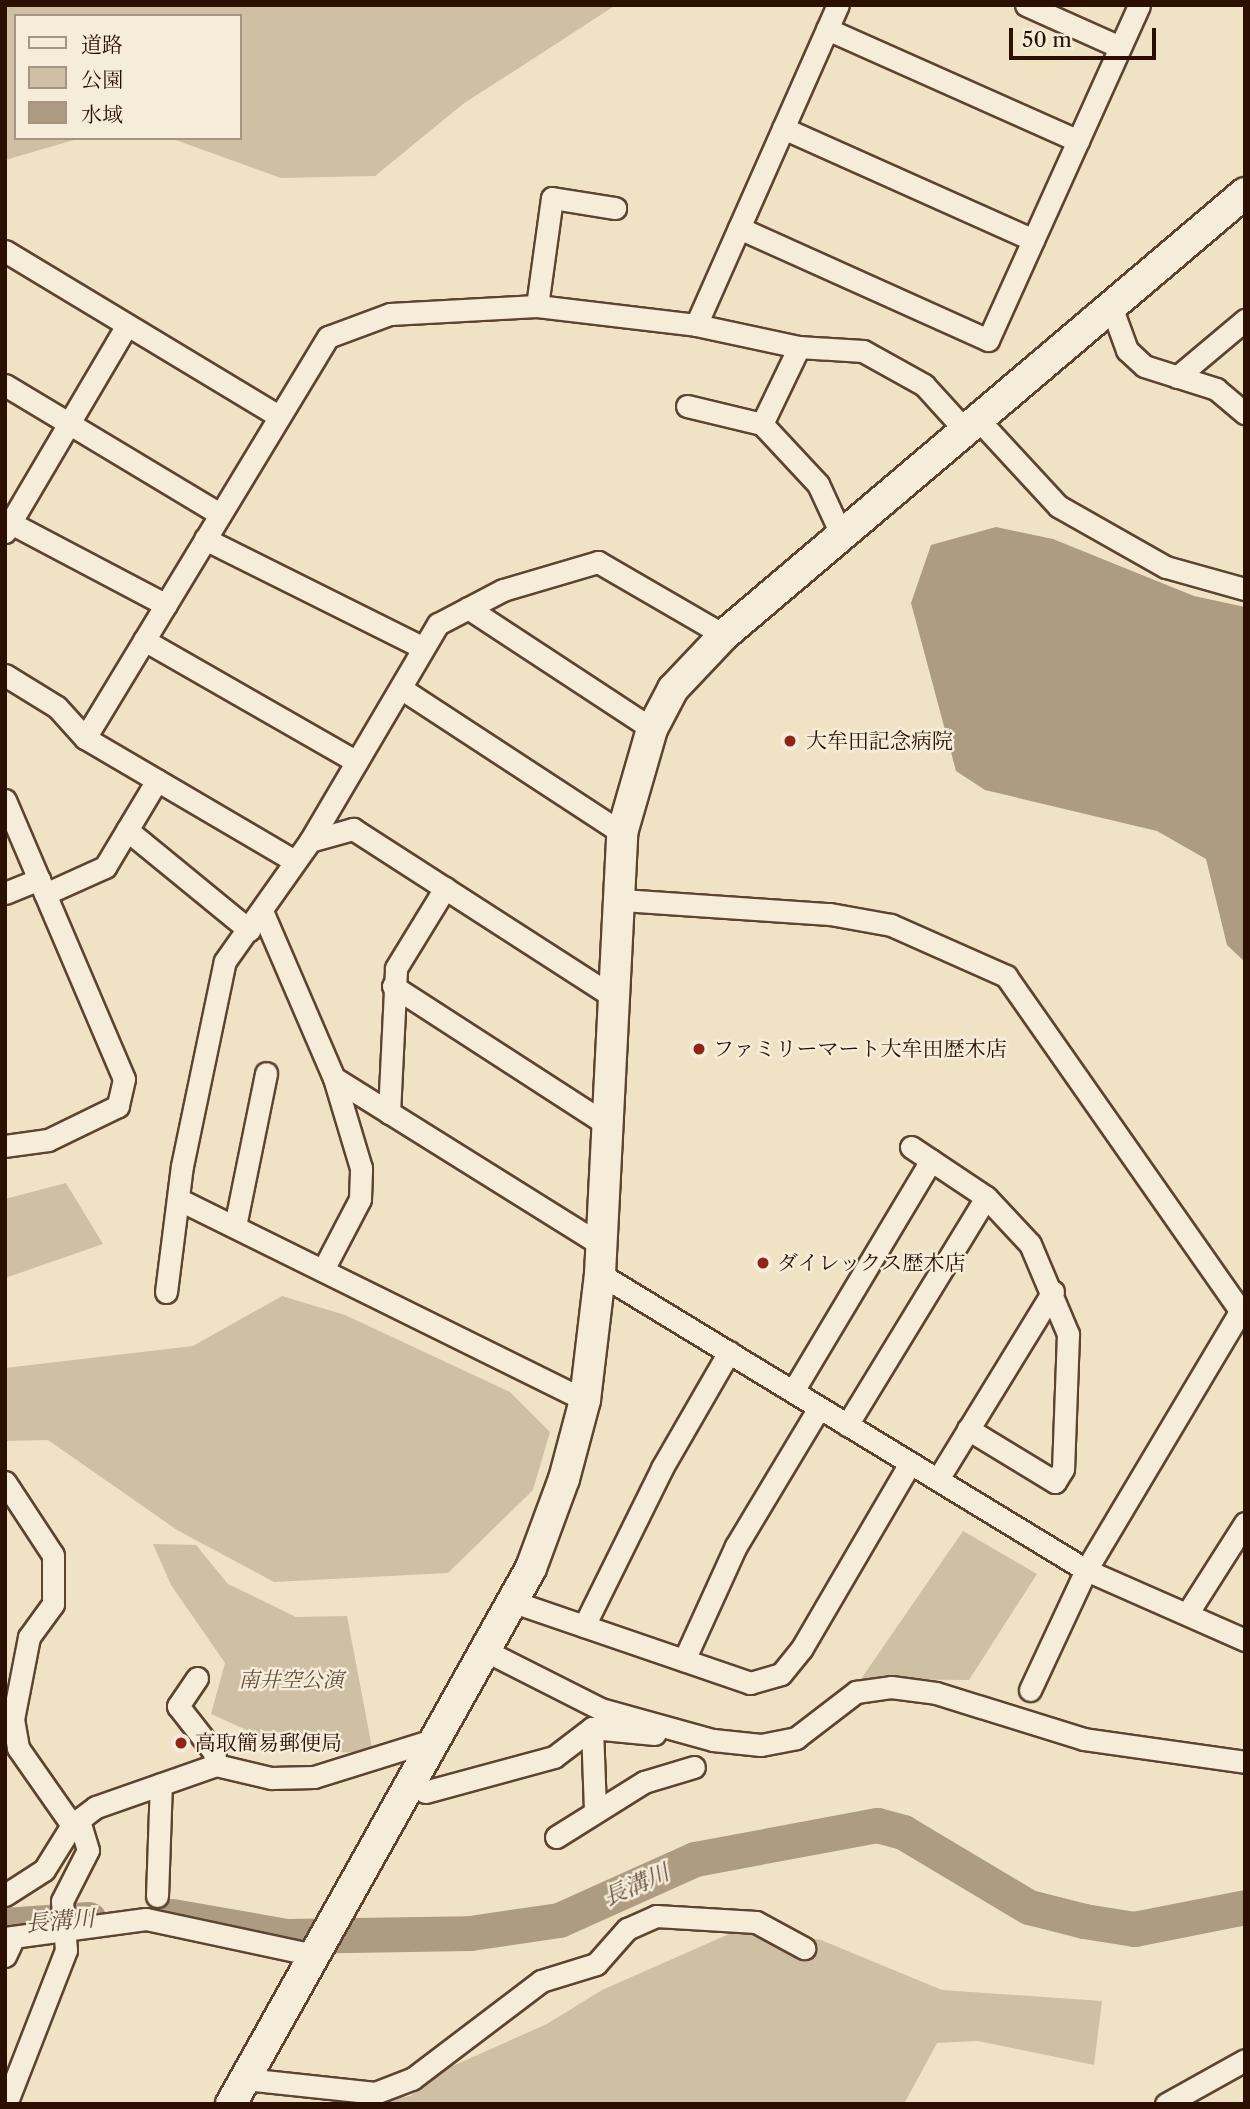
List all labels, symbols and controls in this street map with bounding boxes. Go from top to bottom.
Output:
legend [14,14,242,140]
scale bar [1012,14,1159,58]
text: 50 m [1022,27,1072,52]
text: 道路 [81,32,123,57]
text: 公園 [81,67,123,92]
text: 水域 [81,102,123,127]
place label: 大牟田記念病院 [806,728,953,754]
marker: 大牟田記念病院 [780,731,800,751]
place label: ファミリーマート大牟田歴木店 [713,1036,1007,1062]
marker: ファミリーマート大牟田歴木店 [691,1041,707,1057]
place label: ダイレックス歴木店 [777,1250,966,1276]
marker: ダイレックス歴木店 [755,1255,771,1271]
park label: 南井空公演 [239,1667,343,1693]
place label: 高取簡易郵便局 [195,1730,342,1756]
marker: 高取簡易郵便局 [173,1735,189,1751]
water label: 長溝川 [599,1858,673,1912]
water label: 長溝川 [24,1904,96,1938]

